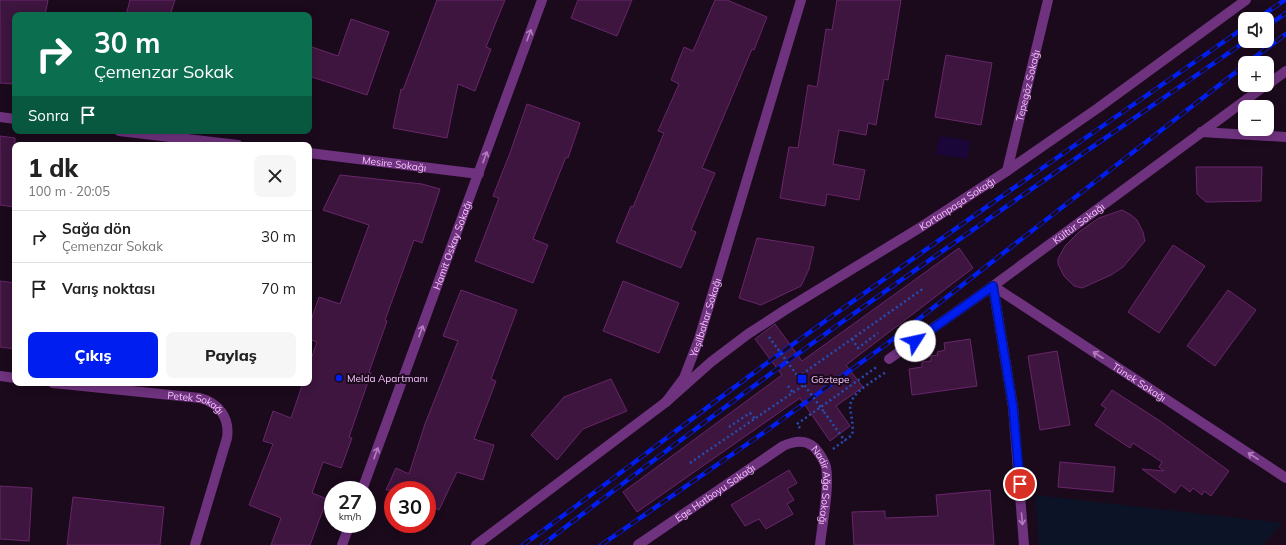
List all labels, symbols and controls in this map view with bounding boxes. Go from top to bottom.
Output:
map controls [1238,12,1274,136]
button: sound [1238,12,1274,48]
text: 30 m [94,25,160,60]
icon: right [28,28,80,80]
one-way arrow [526,29,534,41]
street label: Tepegöz Sokağı [1013,48,1043,123]
button: + [1238,56,1274,92]
text: Çemenzar Sokak [94,60,234,83]
button: − [1238,100,1274,136]
icon: arrive [77,104,99,126]
text: Sonra [28,106,69,125]
one-way arrow [482,151,490,163]
text: 1 dk [28,153,78,183]
street label: Mesire Sokağı [361,154,427,174]
button: close [254,155,296,197]
street label: Kortanpaşa Sokağı [917,174,998,234]
text: 100 m · 20:05 [28,183,110,199]
street label: Hamit Oskay Sokağı [430,199,475,292]
street label: Kültür Sokağı [1050,200,1107,247]
text: Sağa dön [62,219,131,238]
icon: right [28,226,50,248]
text: 30 m [261,227,296,246]
text: Çemenzar Sokak [62,238,163,254]
street label: Yeşilbahar Sokağı [686,276,724,360]
icon: arrive [28,278,50,300]
text: Varış noktası [62,279,155,298]
text: 70 m [261,279,296,298]
position arrow [894,320,936,362]
one-way arrow [417,326,425,338]
button: Çıkış [28,332,158,378]
button: Paylaş [166,332,296,378]
one-way arrow [1092,350,1104,358]
street label: Tünek Sokağı [1110,360,1168,405]
place label: Melda Apartmanı [347,372,428,385]
marker: Melda Apartmanı [334,373,344,383]
marker: Göztepe [796,373,808,385]
place label: Göztepe [811,373,849,386]
street label: Petek Sokağı [167,389,227,417]
street label: Nadir Ağa Sokağı [809,443,833,526]
one-way arrow [372,448,380,460]
one-way arrow [1247,452,1259,460]
street label: Ege Hatboyu Sokağı [673,461,758,525]
pin [1003,467,1037,501]
icon: arrive [1009,473,1031,495]
speed limit sign: 30 [384,481,436,533]
text: 27 [338,489,362,514]
text: km/h [339,510,361,523]
one-way arrow [1019,512,1026,525]

